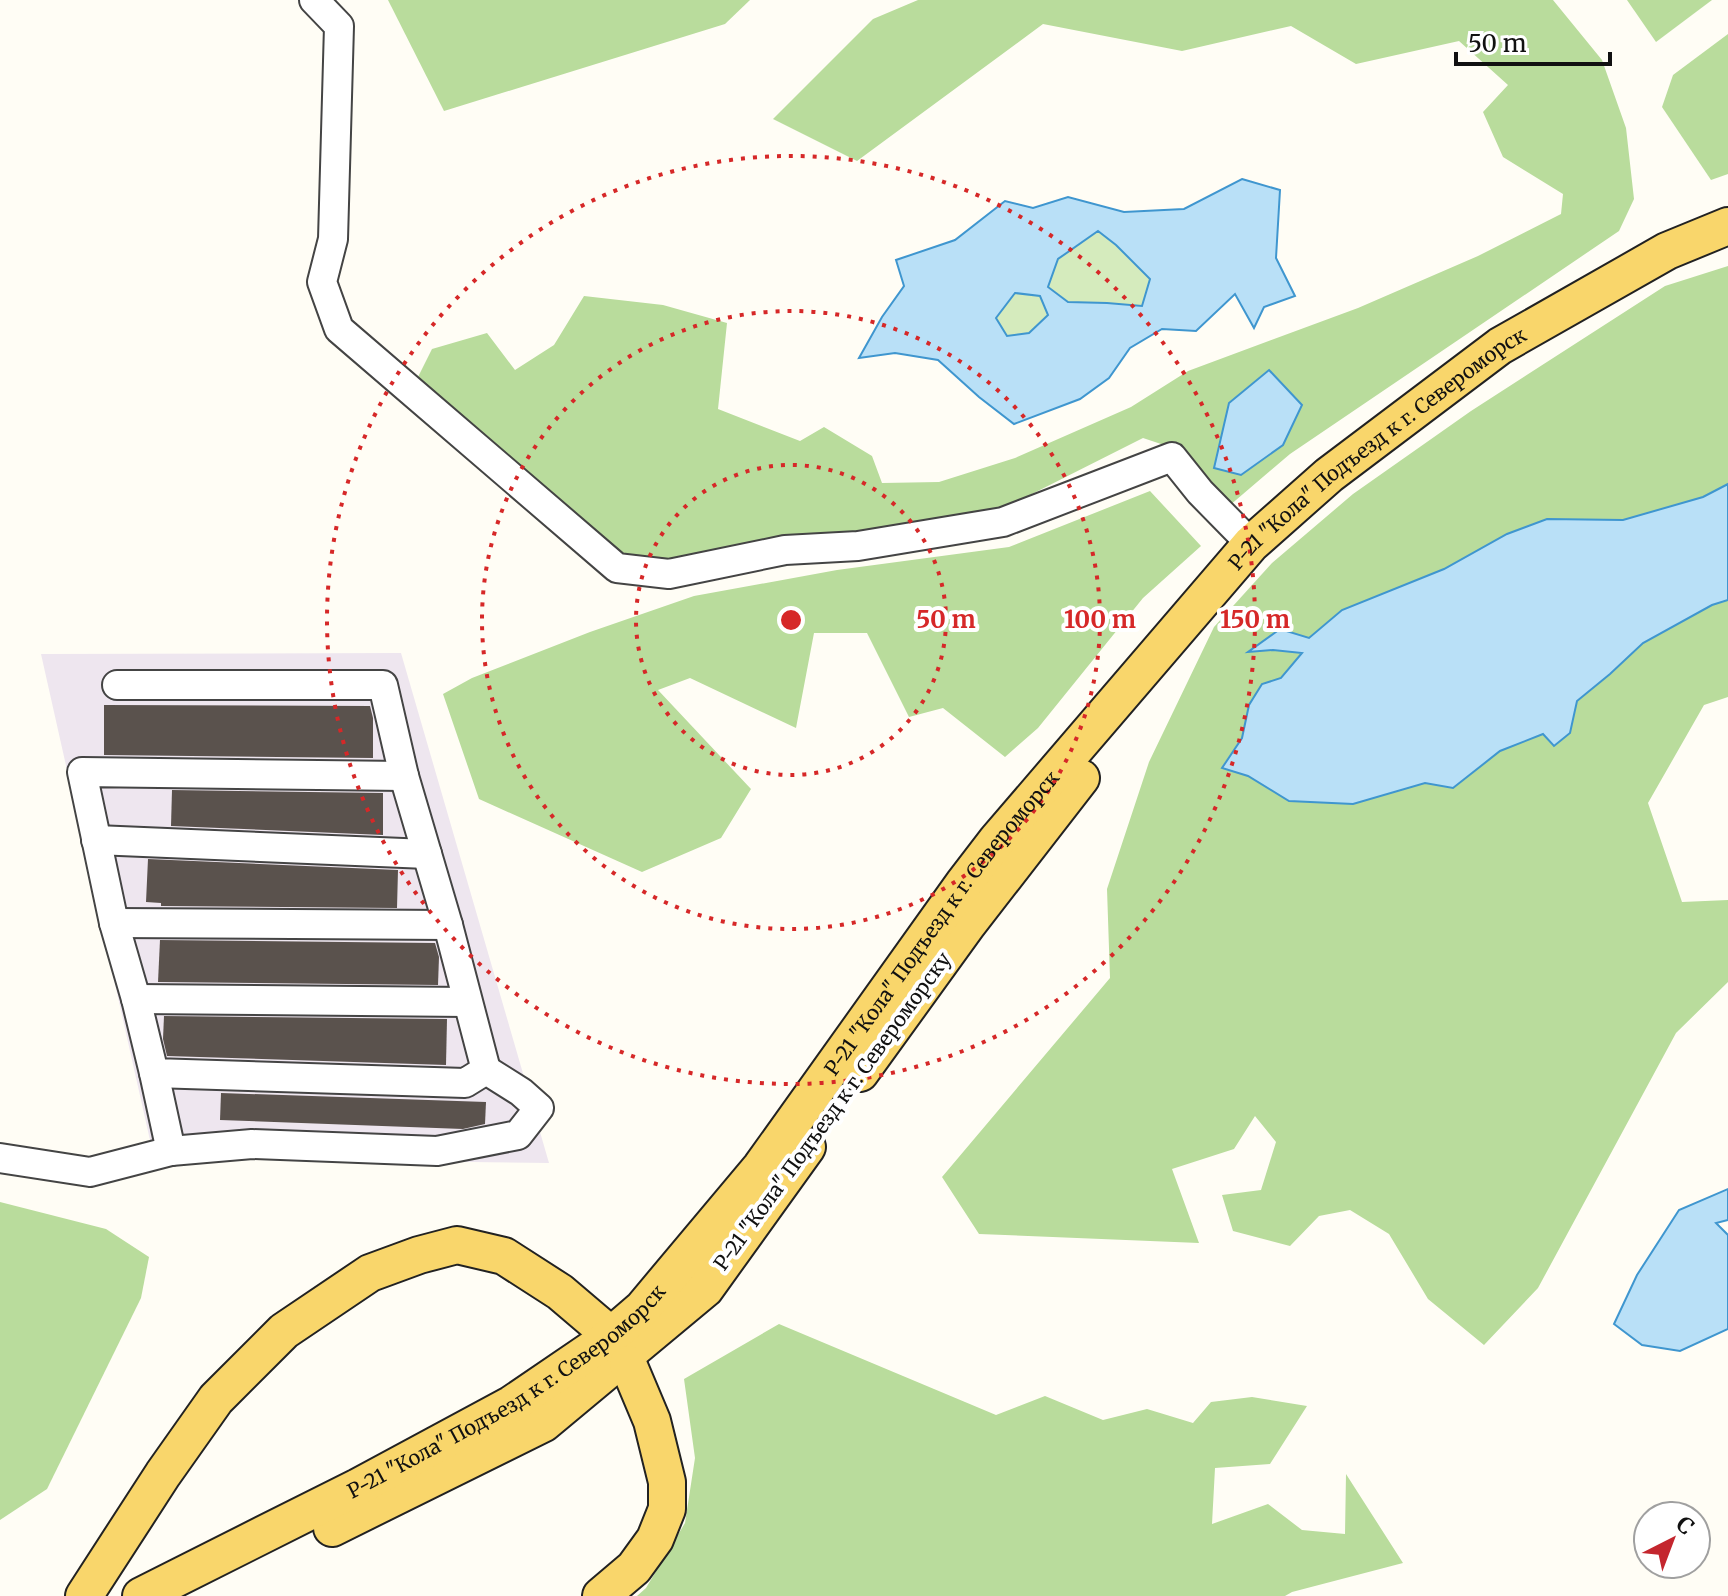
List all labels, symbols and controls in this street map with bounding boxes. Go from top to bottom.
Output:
scale bar [1456,16,1610,66]
text: 50 m [1468,28,1527,59]
street label: Р-21 "Кола" Подъезд к г. Североморск [1222,321,1531,574]
text: 50 m [916,604,976,635]
text: 100 m [1064,604,1136,635]
text: 150 m [1220,604,1290,635]
centre of rings [777,606,805,634]
street label: Р-21 "Кола" Подъезд к г. Североморск [818,765,1064,1080]
street label: Р-21 "Кола" Подъезд к г. Североморску [708,947,956,1275]
street label: Р-21 "Кола" Подъезд к г. Североморск [343,1279,670,1503]
north arrow [1632,1500,1712,1580]
text: С [1671,1510,1700,1540]

